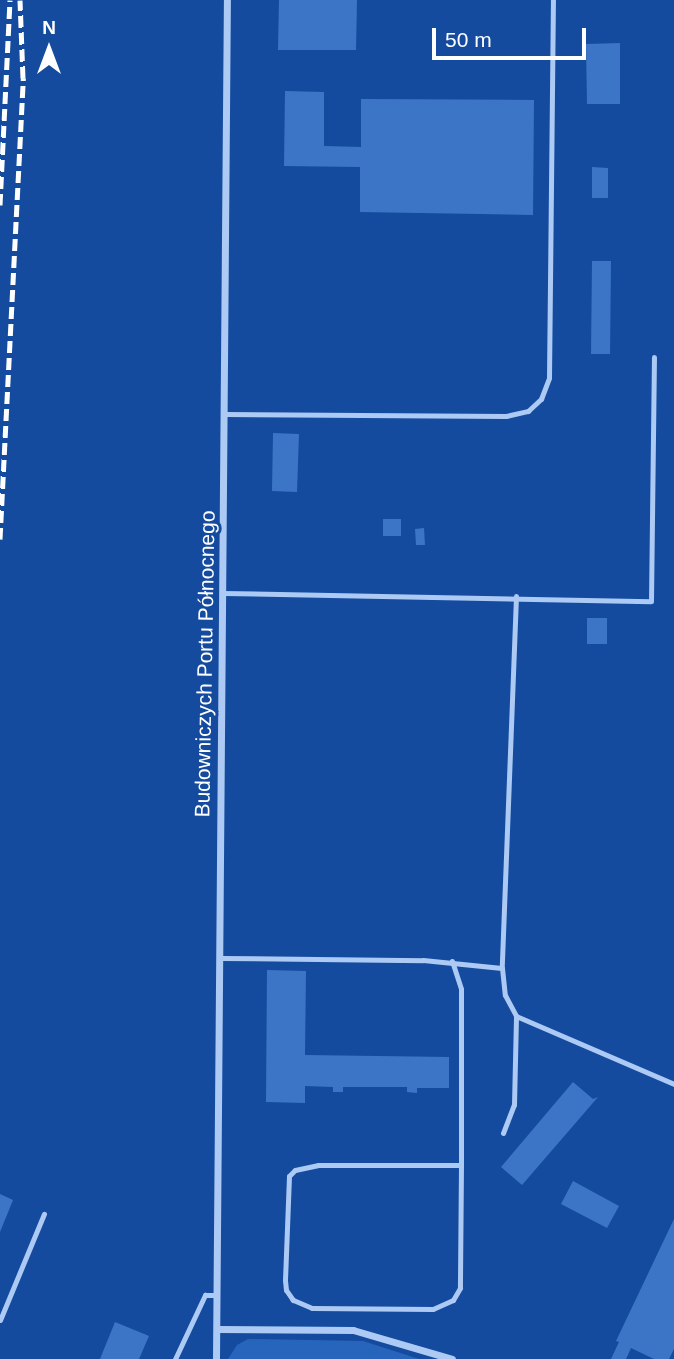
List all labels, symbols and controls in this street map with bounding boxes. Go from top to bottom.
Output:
north arrow [14,14,84,84]
scale bar [436,14,590,58]
text: N [42,17,56,38]
text: 50 m [445,28,492,51]
street label: Budowniczych Portu Północnego [190,510,220,818]

